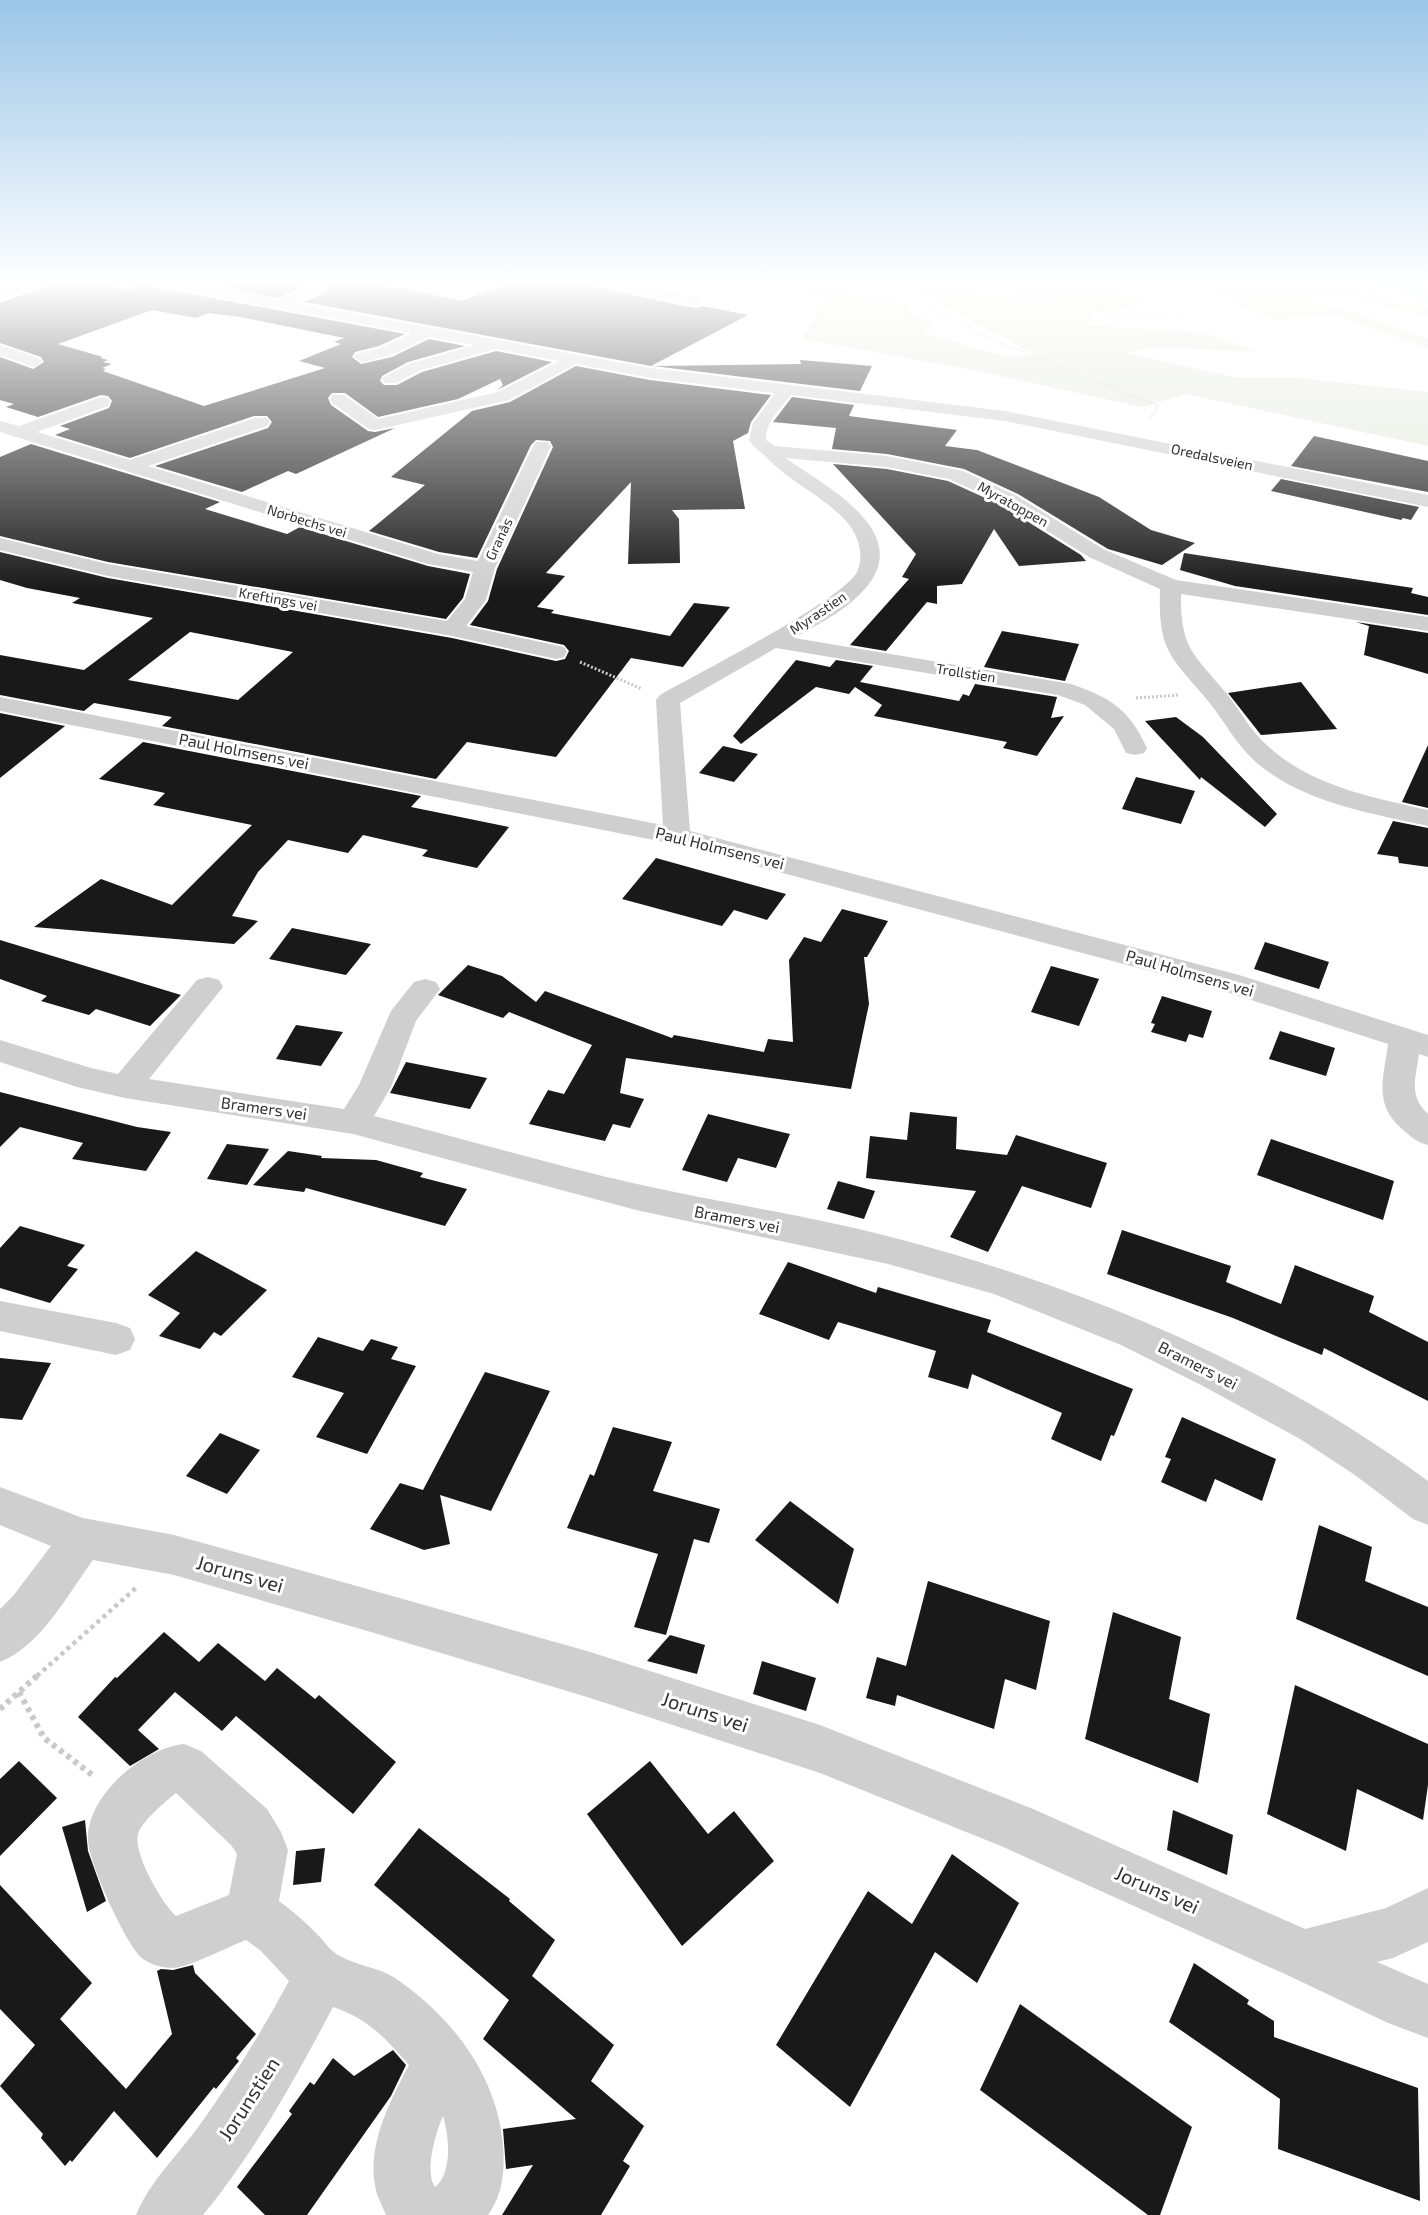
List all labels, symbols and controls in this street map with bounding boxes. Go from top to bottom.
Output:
street label: Oredalsveien [1170,440,1255,473]
street label: Myratoppen [975,477,1052,530]
street label: Nørbechs vei [265,500,349,541]
street label: Granås [481,515,516,563]
street label: Kreftings vei [237,583,319,614]
street label: Myrastien [786,587,849,638]
street label: Trollstien [935,659,997,686]
street label: Paul Holmsens vei [177,729,311,772]
street label: Paul Holmsens vei [654,822,786,873]
street label: Paul Holmsens vei [1124,945,1256,1000]
street label: Bramers vei [220,1092,308,1123]
street label: Bramers vei [693,1201,781,1236]
street label: Bramers vei [1155,1336,1241,1393]
street label: Joruns vei [194,1549,287,1597]
street label: Joruns vei [659,1686,752,1736]
street label: Joruns vei [1112,1860,1203,1918]
street label: Jorunstien [212,2052,284,2145]

